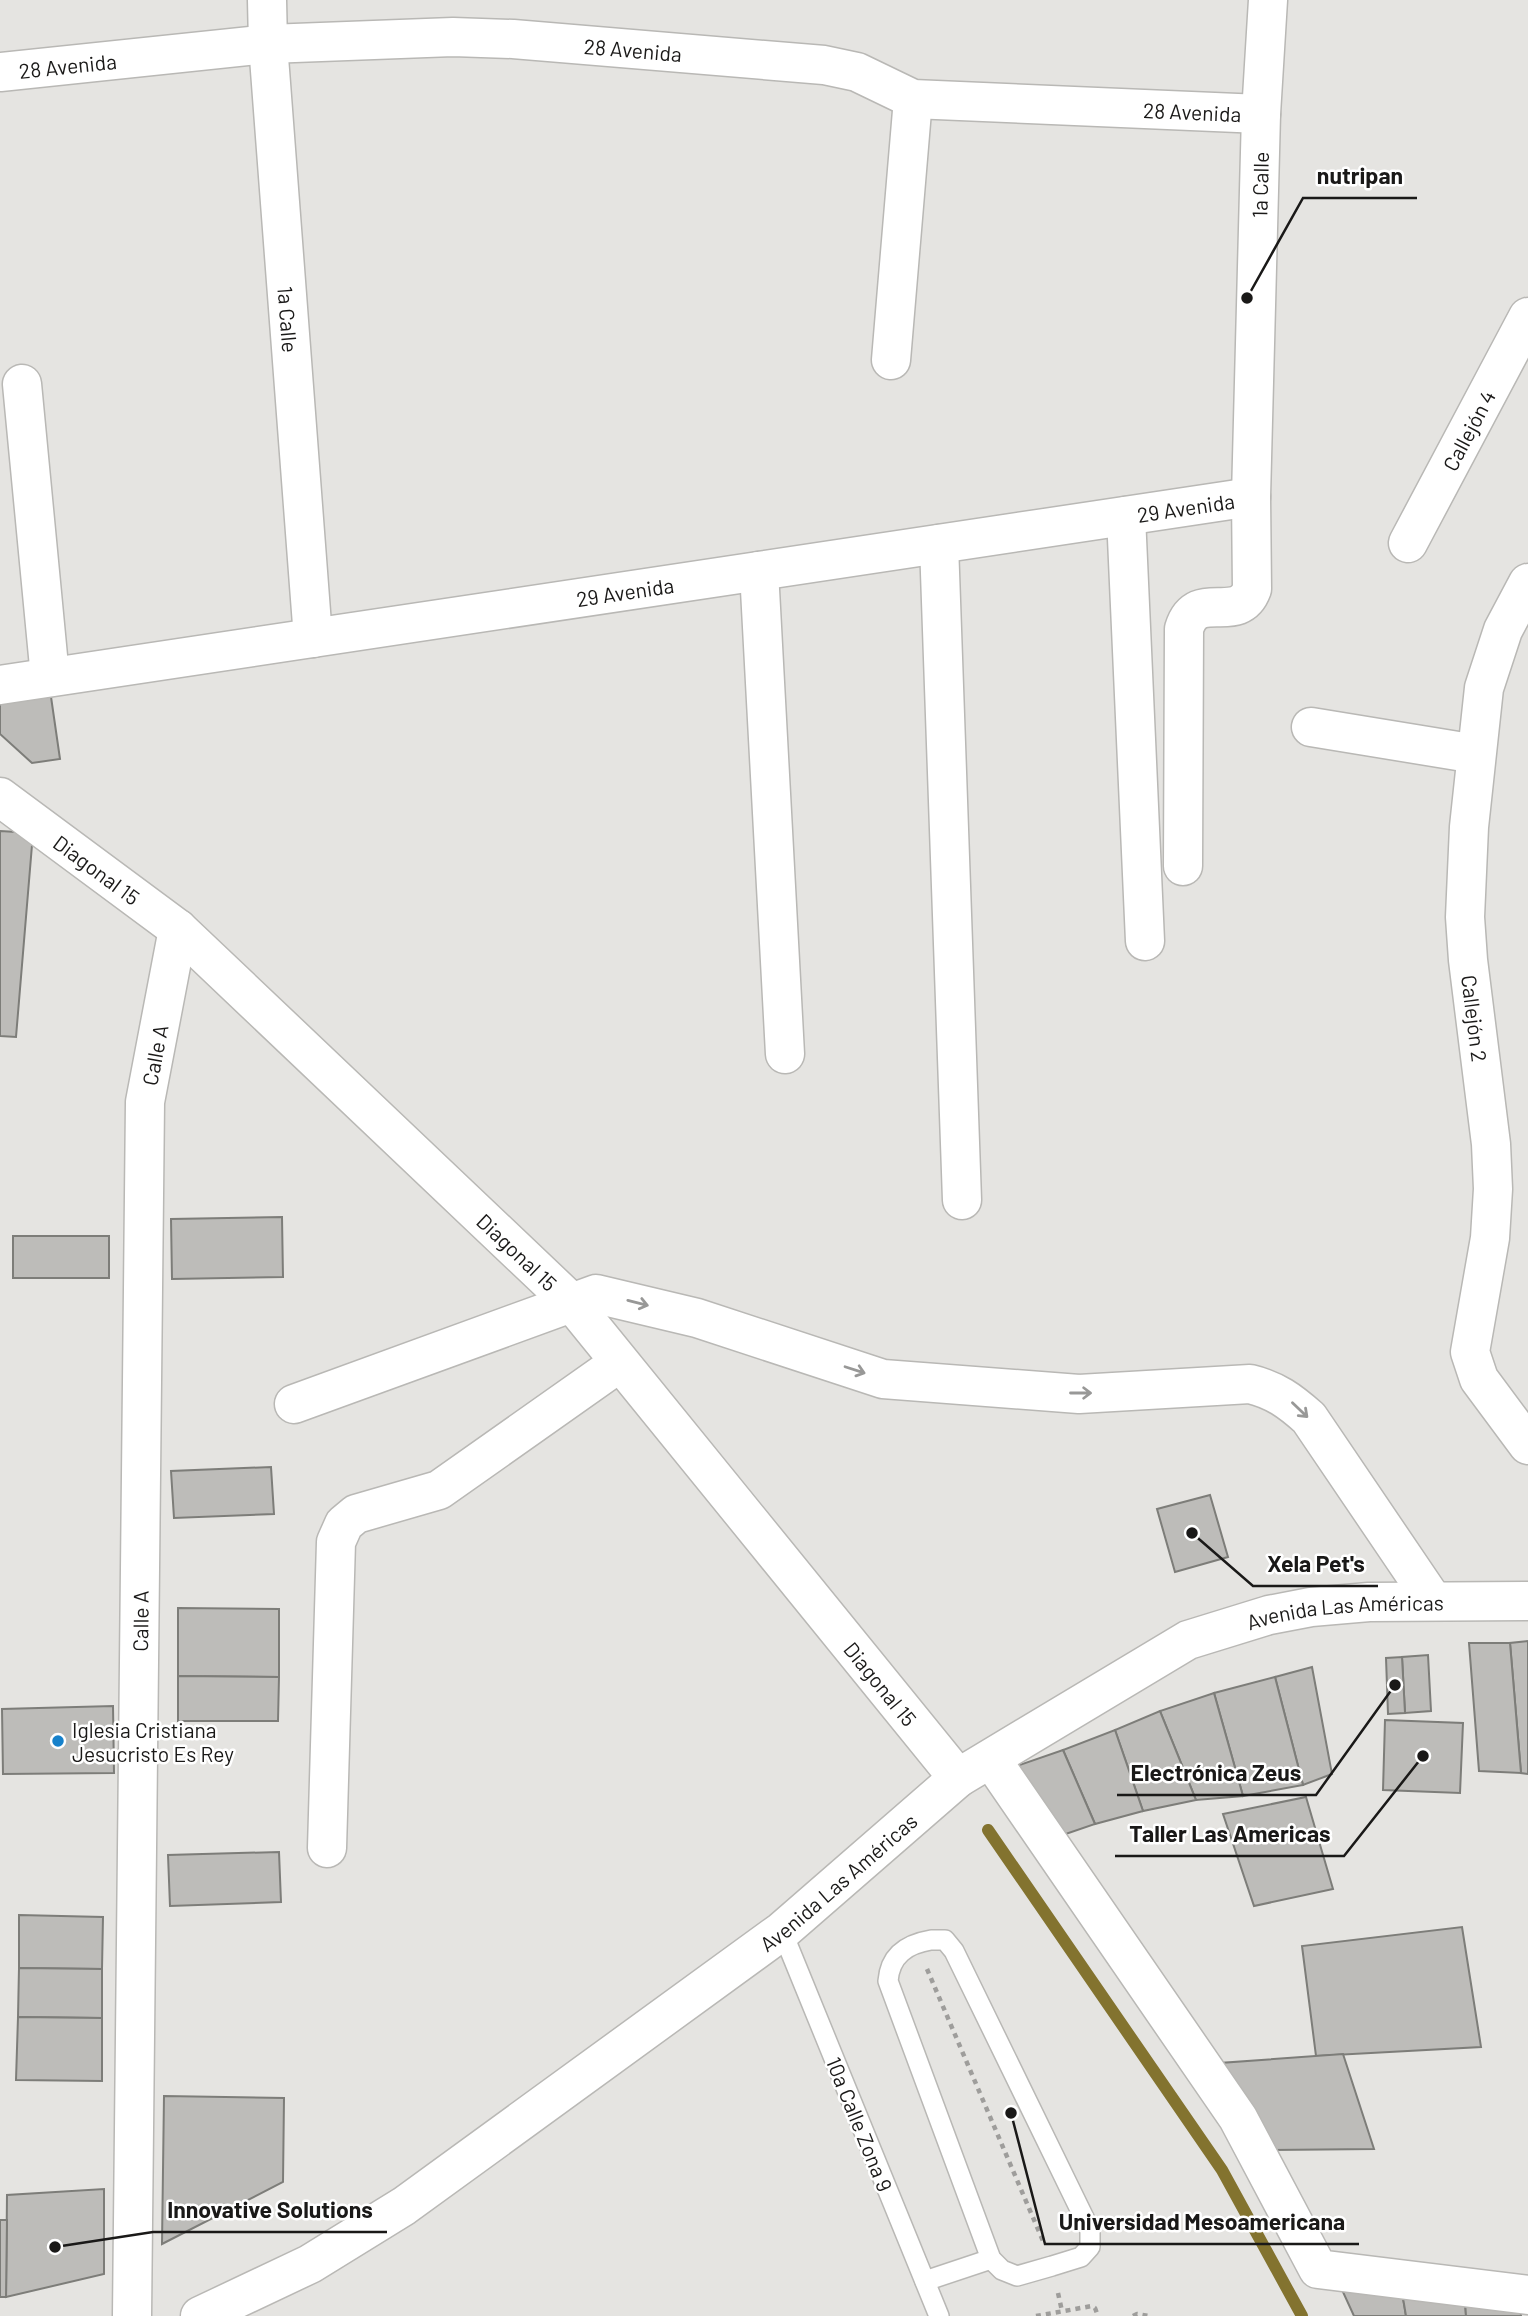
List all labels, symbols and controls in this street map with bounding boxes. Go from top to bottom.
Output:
street label: 28 Avenida [583,32,683,66]
street label: 28 Avenida [17,47,118,82]
street label: 28 Avenida [1142,96,1242,126]
street label: 1a Calle [1246,151,1273,218]
callout: nutripan [1303,154,1417,198]
text: nutripan [1317,161,1403,189]
street label: 1a Calle [274,285,304,353]
street label: Callejón 4 [1436,385,1500,475]
street label: 29 Avenida [1135,487,1236,526]
street label: 29 Avenida [575,571,675,611]
street label: Diagonal 15 [49,829,145,909]
street label: Callejón 2 [1457,973,1493,1063]
street label: Calle A [136,1022,172,1087]
street label: Diagonal 15 [472,1208,563,1295]
one-way arrow [626,1297,649,1310]
one-way arrow [844,1364,866,1377]
one-way arrow [1069,1386,1092,1400]
one-way arrow [1291,1402,1308,1419]
callout: Xela Pet's [1253,1542,1378,1586]
text: Xela Pet's [1267,1549,1365,1577]
street label: Avenida Las Américas [1243,1589,1444,1634]
street label: Calle A [127,1590,152,1652]
street label: Diagonal 15 [840,1636,923,1730]
place label: Iglesia Cristiana Jesucristo Es Rey [72,1717,234,1766]
marker: Iglesia Cristiana Jesucristo Es Rey [50,1733,66,1749]
callout: Electrónica Zeus [1117,1751,1316,1795]
text: Electrónica Zeus [1131,1758,1301,1786]
street label: Avenida Las Américas [754,1807,921,1956]
callout: Taller Las Americas [1115,1812,1344,1856]
text: Taller Las Americas [1129,1819,1331,1847]
street label: 10a Calle Zona 9 [822,2053,898,2195]
callout: Innovative Solutions [153,2188,387,2232]
text: Innovative Solutions [167,2195,373,2223]
callout: Universidad Mesoamericana [1045,2200,1359,2244]
text: Universidad Mesoamericana [1059,2207,1345,2235]

